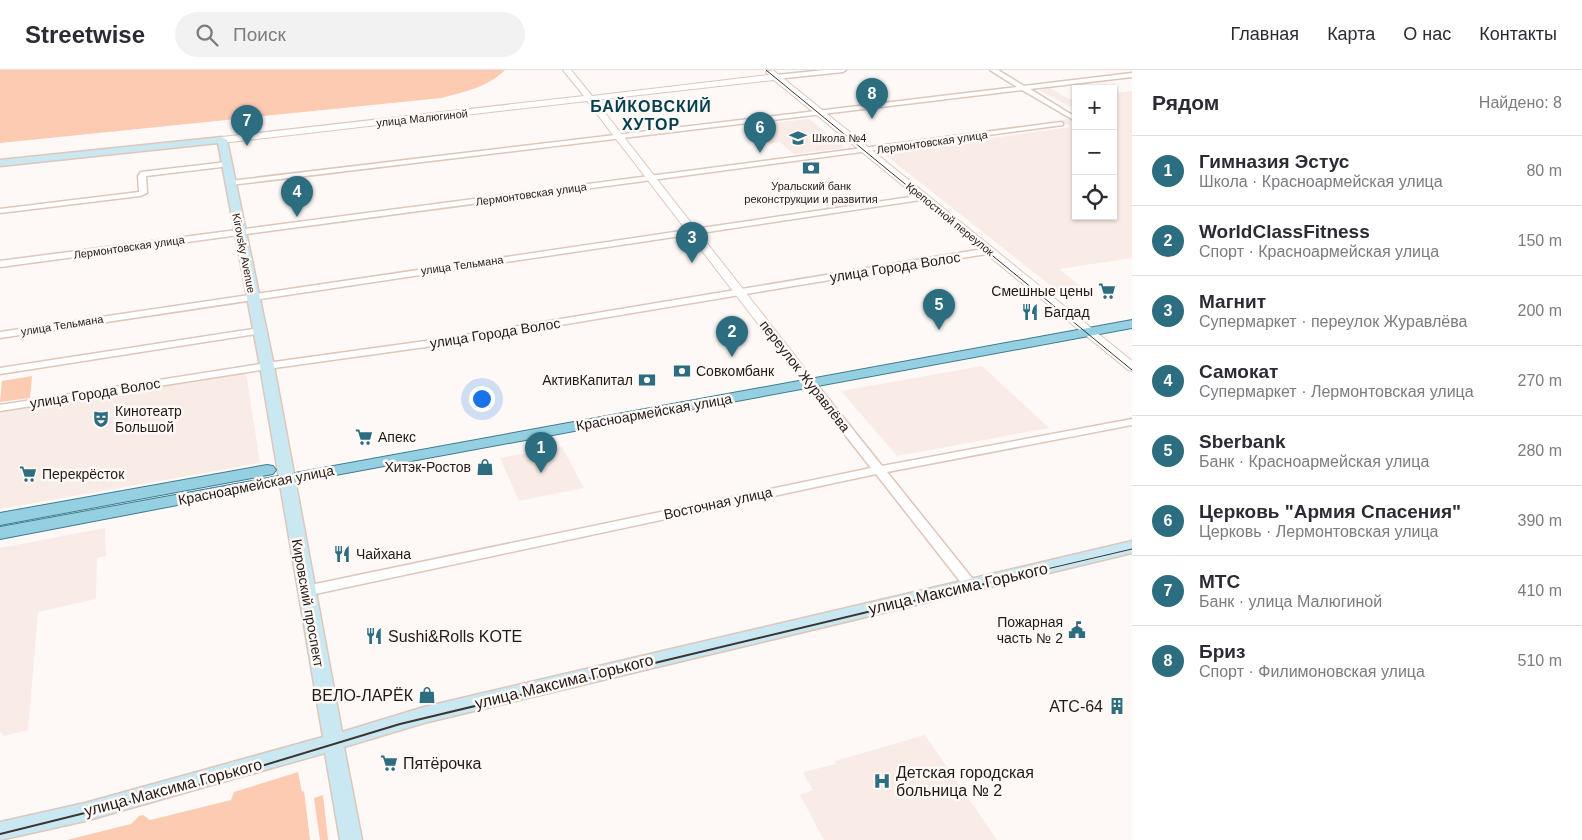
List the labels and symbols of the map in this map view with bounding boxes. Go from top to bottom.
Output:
pin: 8 [856,78,888,119]
district label: БАЙКОВСКИЙ ХУТОР [590,97,712,133]
pin: 7 [231,105,263,146]
street label: улица Малюгиной [376,107,468,129]
pin: 6 [744,112,776,153]
school or university icon: Школа №4 [788,128,808,148]
street label: Лермонтовская улица [876,128,989,156]
place label: Школа №4 [812,132,866,144]
bank icon: Уральский банк реконструкции и развития [801,158,821,178]
pin: 4 [281,176,313,217]
street label: Лермонтовская улица [475,180,588,208]
place label: Уральский банк реконструкции и развития [744,180,878,205]
street label: Крепостной переулок [904,180,996,258]
street label: Kirovsky Avenue [230,212,258,294]
pin: 3 [676,222,708,263]
street label: Лермонтовская улица [73,233,186,261]
street label: улица Города Волос [829,249,961,285]
street label: улица Тельмана [420,253,505,277]
supermarket icon: Смешные цены [1097,281,1117,301]
place label: Смешные цены [991,283,1093,299]
pin: 5 [923,289,955,330]
restaurant icon: Багдад [1020,302,1040,322]
place label: Багдад [1044,304,1090,320]
street label: улица Тельмана [20,312,105,337]
street label: улица Города Волос [429,315,561,351]
pin: 2 [716,316,748,357]
street label: переулок Журавлёва [757,317,854,435]
bank icon: Совкомбанк [672,361,692,381]
place label: Совкомбанк [696,363,775,379]
bank icon: АктивКапитал [637,370,657,390]
place label: АктивКапитал [542,372,633,388]
street label: улица Города Волос [29,375,161,411]
your location [469,386,495,412]
street label: Красноармейская улица [575,390,734,434]
place label: Кинотеатр Большой [115,403,182,435]
theatre icon: Кинотеатр Большой [91,409,111,429]
supermarket icon: Апекс [354,427,374,447]
place label: Апекс [378,429,416,445]
pin: 1 [525,432,557,473]
shop icon: Хитэк-Ростов [475,457,495,477]
place label: Хитэк-Ростов [385,459,471,475]
street label: Красноармейская улица [177,462,335,508]
supermarket icon: Перекрёсток [18,464,38,484]
place label: Перекрёсток [42,466,125,482]
street label: Восточная улица [662,484,774,522]
street label: Кировский проспект [289,538,327,669]
restaurant icon: Чайхана [332,544,352,564]
place label: Чайхана [356,546,411,562]
street label: улица Максима Горького [867,560,1050,617]
place label: Пожарная часть № 2 [997,614,1063,646]
public building icon: Пожарная часть № 2 [1067,620,1087,640]
restaurant icon: Sushi&Rolls KOTE [364,626,384,646]
place label: Sushi&Rolls KOTE [388,628,522,645]
street label: улица Максима Горького [473,651,655,712]
shop icon: ВЕЛО-ЛАРЁК [417,685,437,705]
place label: ВЕЛО-ЛАРЁК [312,687,414,704]
building icon: АТС-64 [1107,696,1127,716]
place label: АТС-64 [1049,698,1103,715]
supermarket icon: Пятёрочка [379,753,399,773]
place label: Пятёрочка [403,755,482,772]
street label: улица Максима Горького [82,756,264,819]
place label: Детская городская больница № 2 [896,764,1034,799]
hospital icon: Детская городская больница № 2 [872,771,892,791]

